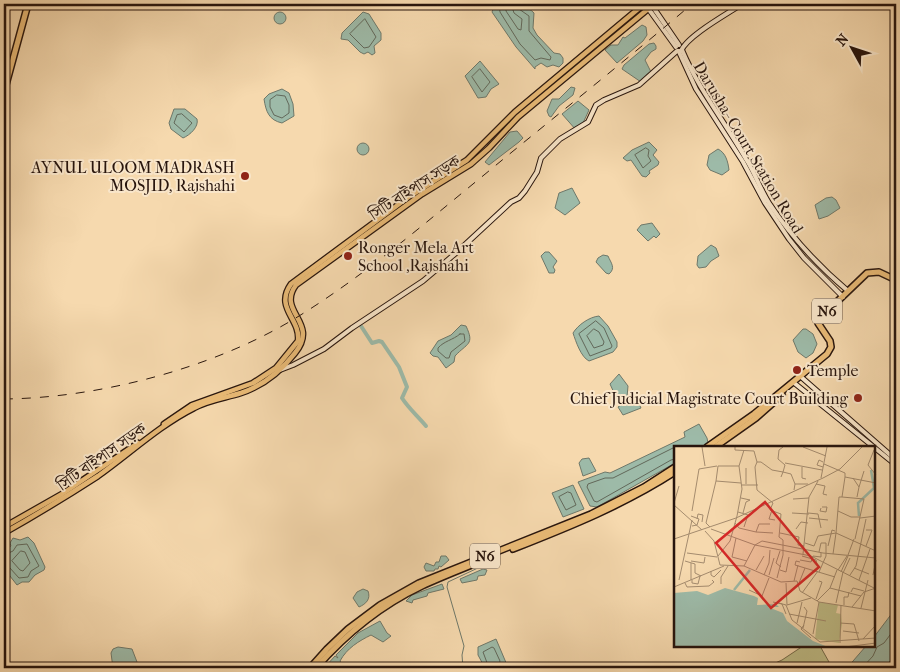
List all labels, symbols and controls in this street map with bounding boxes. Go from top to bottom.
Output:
north arrow [828,22,878,72]
text: N [832,30,853,49]
street label: Darusha- Court Station Road [690,58,808,237]
street label: সিটি বাইপাস সড়ক [364,150,464,224]
place label: AYNUL ULOOM MADRASH MOSJID, Rajshahi [30,158,235,195]
marker: AYNUL ULOOM MADRASH MOSJID, Rajshahi [239,170,251,182]
place label: Ronger Mela Art School ,Rajshahi [358,238,474,275]
marker: Ronger Mela Art School ,Rajshahi [342,250,354,262]
road number: N6 [812,298,842,324]
place label: Temple [807,361,859,380]
marker: Temple [791,364,803,376]
place label: Chief Judicial Magistrate Court Building [570,389,848,408]
marker: Chief Judicial Magistrate Court Building [852,392,864,404]
street label: সিটি বাইপাস সড়ক [52,417,150,495]
inset map [674,446,875,647]
road number: N6 [470,544,500,568]

